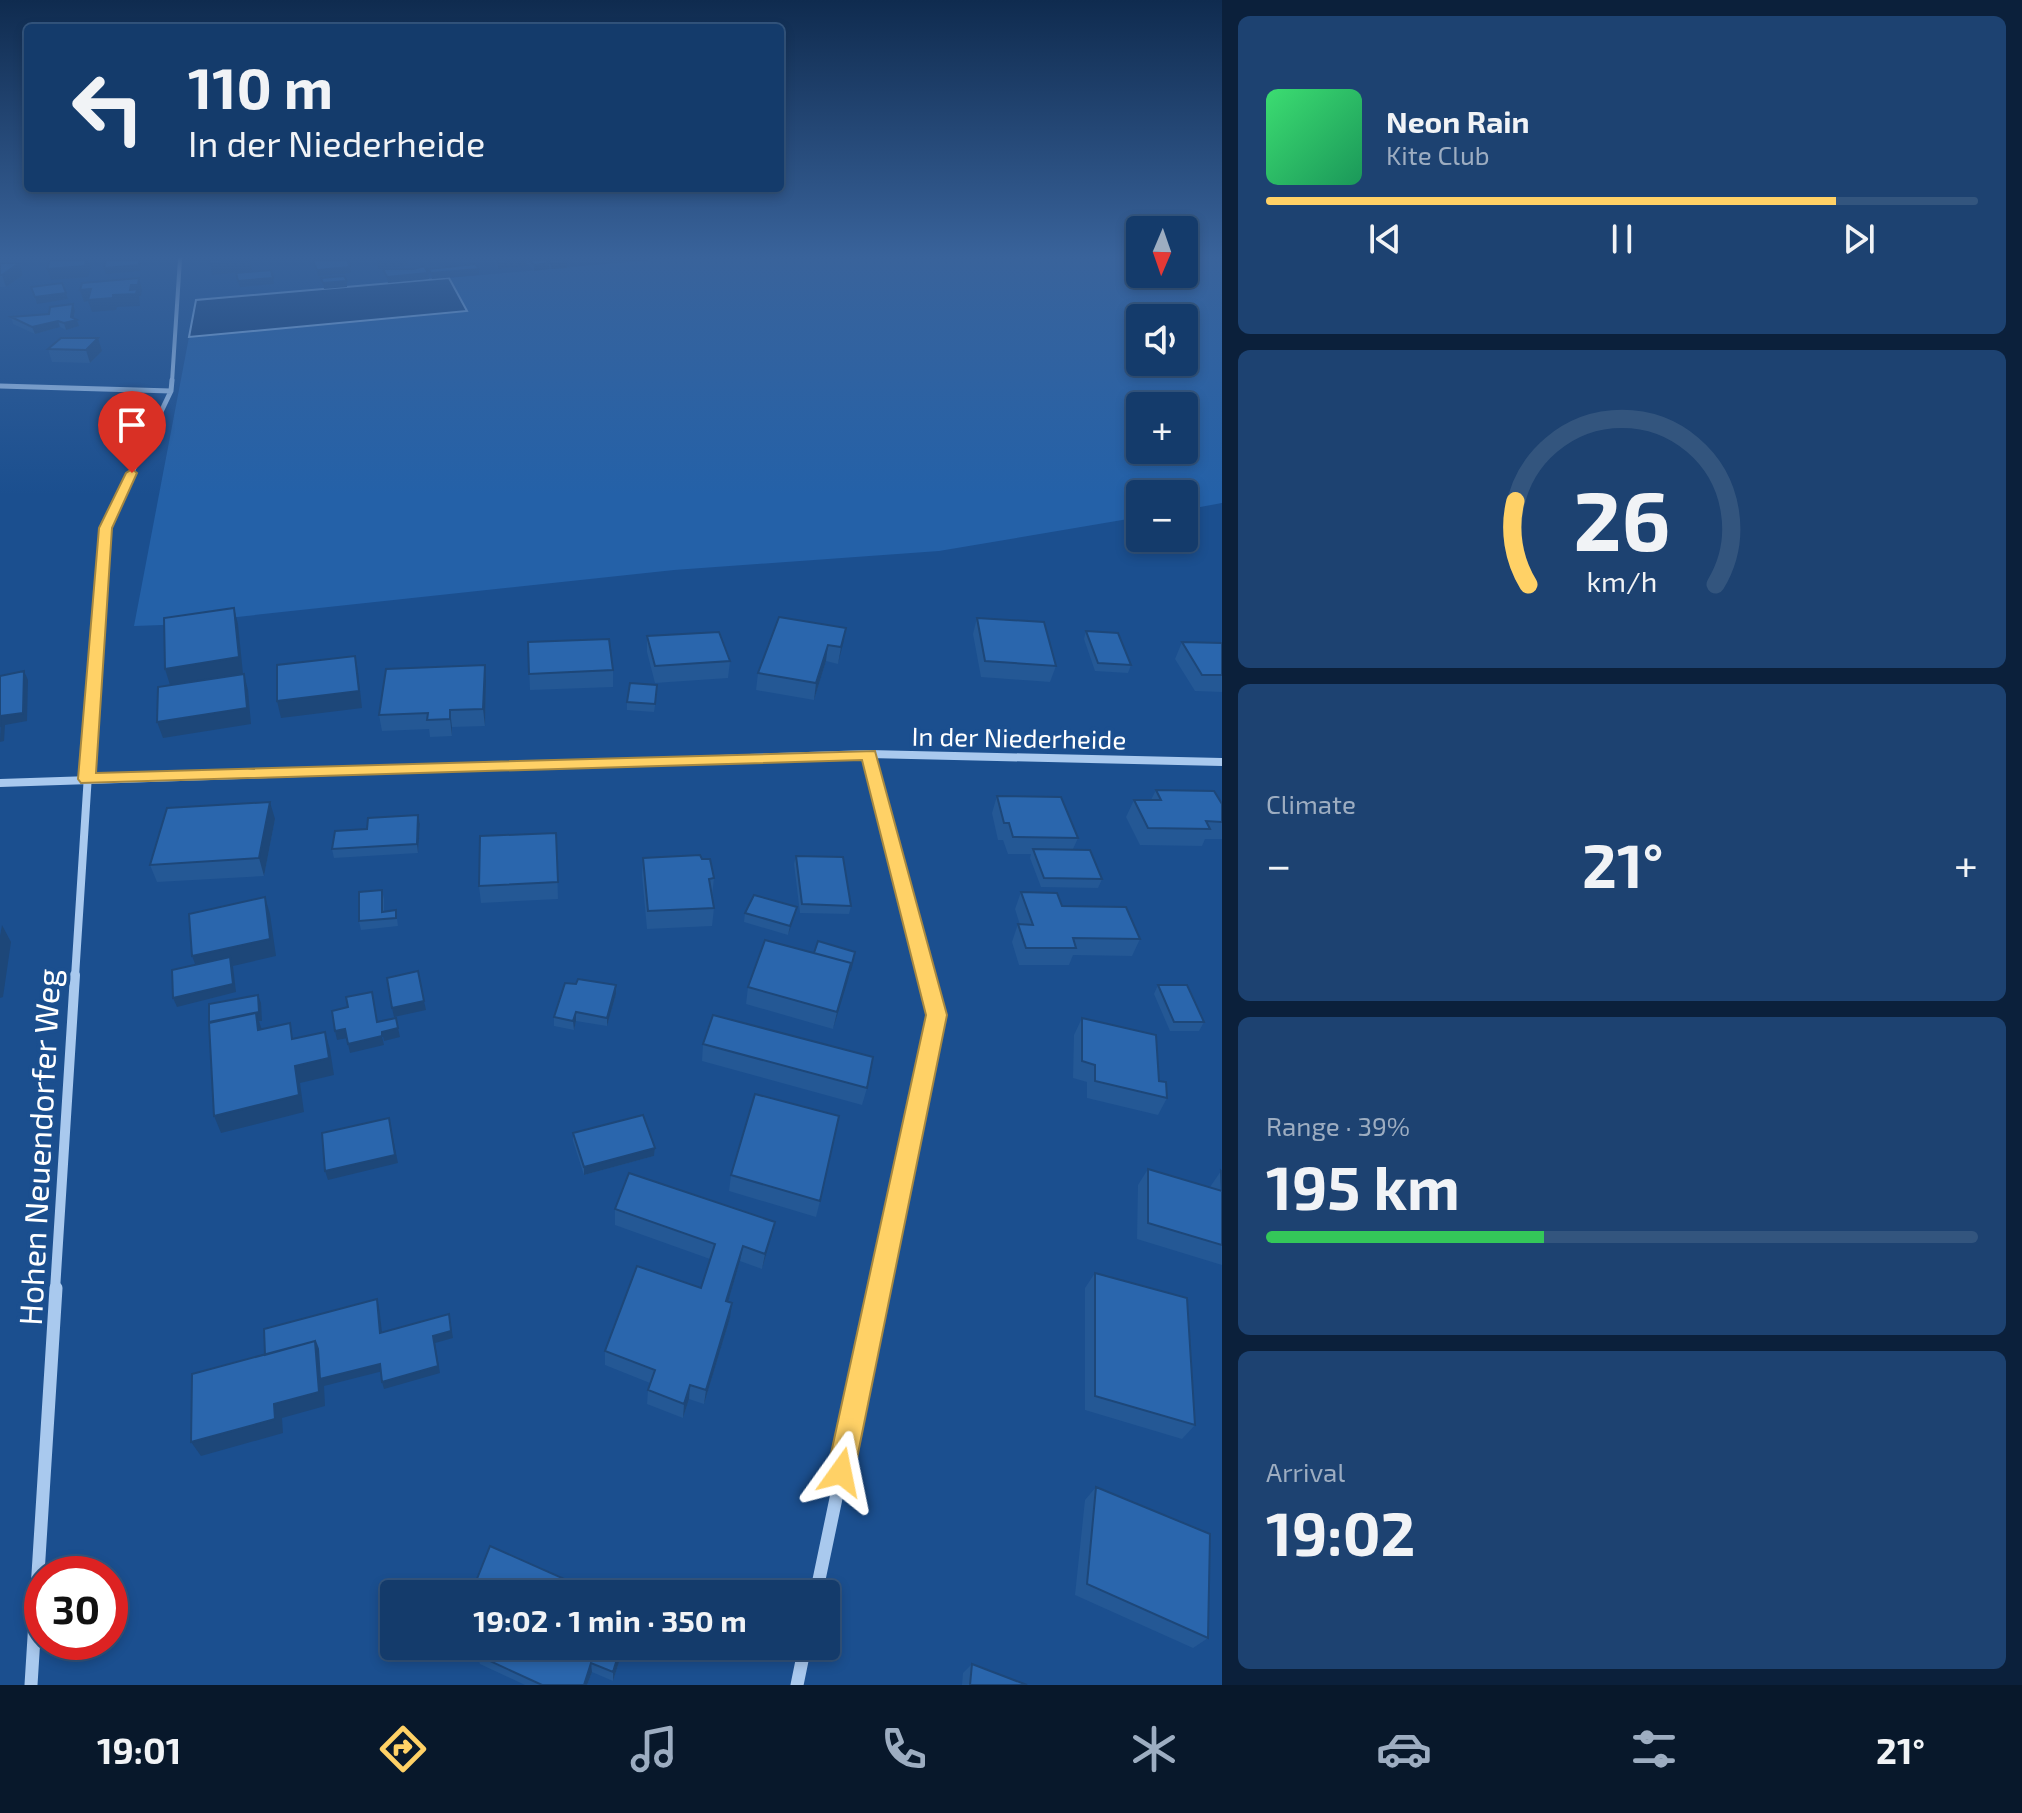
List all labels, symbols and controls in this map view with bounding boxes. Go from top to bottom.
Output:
text: 110 m [188,53,333,120]
icon: left [56,56,160,160]
text: Neon Rain [1386,103,1530,139]
text: In der Niederheide [188,121,485,164]
text: Kite Club [1386,139,1490,170]
north arrow [1126,216,1198,288]
map controls [1126,216,1198,552]
icon: previous [1363,217,1407,261]
icon: pause [1600,217,1644,261]
icon: next [1837,217,1881,261]
button: sound [1126,304,1198,376]
pin [98,391,166,473]
button: + [1126,392,1198,464]
icon: arrive [110,403,154,447]
text: 26 [1573,467,1671,567]
button: − [1126,480,1198,552]
text: km/h [1587,563,1657,598]
street label: In der Niederheide [911,720,1127,754]
text: Climate [1266,788,1356,819]
text: 21° [1582,828,1663,900]
text: − [1266,837,1292,890]
text: + [1954,837,1978,890]
street label: Hohen Neuendorfer Weg [10,968,66,1326]
text: Range · 39% [1266,1110,1410,1141]
text: 195 km [1266,1150,1460,1222]
position arrow [799,1430,883,1514]
text: Arrival [1266,1456,1345,1487]
text: 19:02 [1266,1496,1415,1568]
speed limit sign: 30 [24,1556,128,1660]
text: 19:02 · 1 min · 350 m [473,1602,747,1638]
icon: directions [375,1721,431,1777]
icon: music [626,1721,682,1777]
icon: phone [876,1721,932,1777]
icon: climate [1126,1721,1182,1777]
icon: car [1376,1721,1432,1777]
icon: filters [1626,1721,1682,1777]
text: 19:01 [97,1728,181,1771]
text: 21° [1876,1728,1925,1771]

